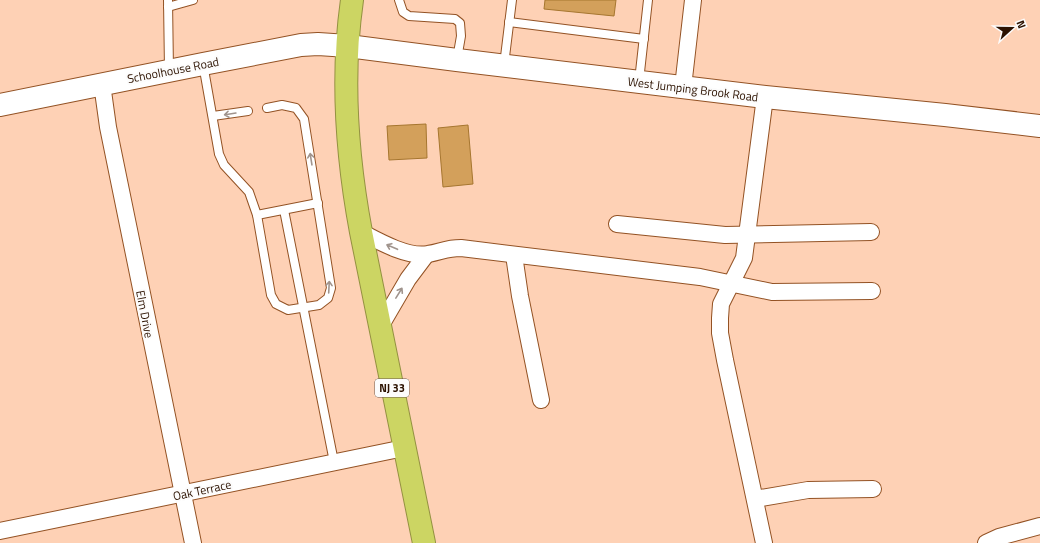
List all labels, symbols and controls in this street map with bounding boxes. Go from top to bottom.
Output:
north arrow [992,8,1032,48]
text: N [1013,18,1030,31]
street label: Schoolhouse Road [126,52,220,88]
street label: West Jumping Brook Road [627,72,759,106]
one-way arrow [224,110,237,118]
one-way arrow [307,153,315,166]
one-way arrow [387,243,399,251]
one-way arrow [326,281,333,294]
street label: Elm Drive [131,288,159,340]
one-way arrow [395,288,403,299]
road number: NJ 33 [375,379,409,397]
street label: Oak Terrace [171,475,233,505]

